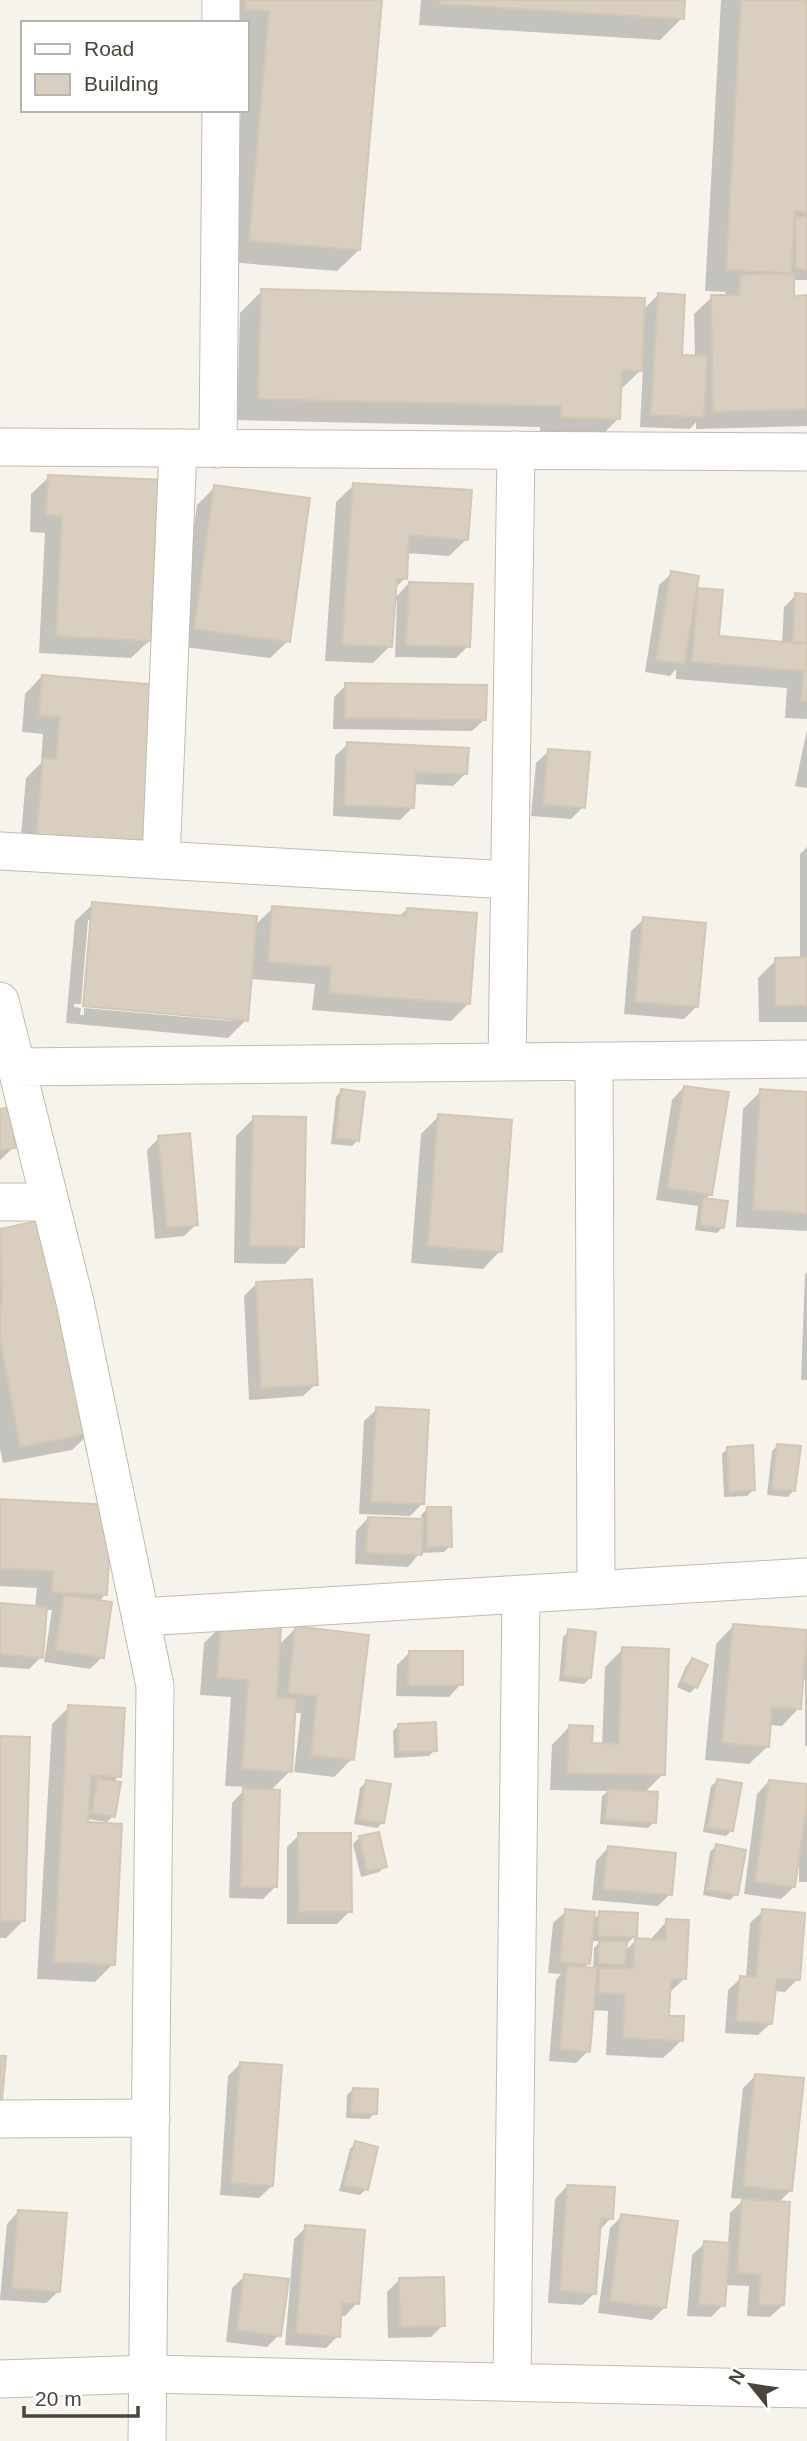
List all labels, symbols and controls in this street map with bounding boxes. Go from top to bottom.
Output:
legend [21,21,248,112]
text: Road [84,37,134,60]
text: Building [84,72,159,95]
north arrow [716,2350,786,2420]
text: N [724,2366,749,2388]
scale bar [24,2374,138,2418]
text: 20 m [35,2387,82,2410]

